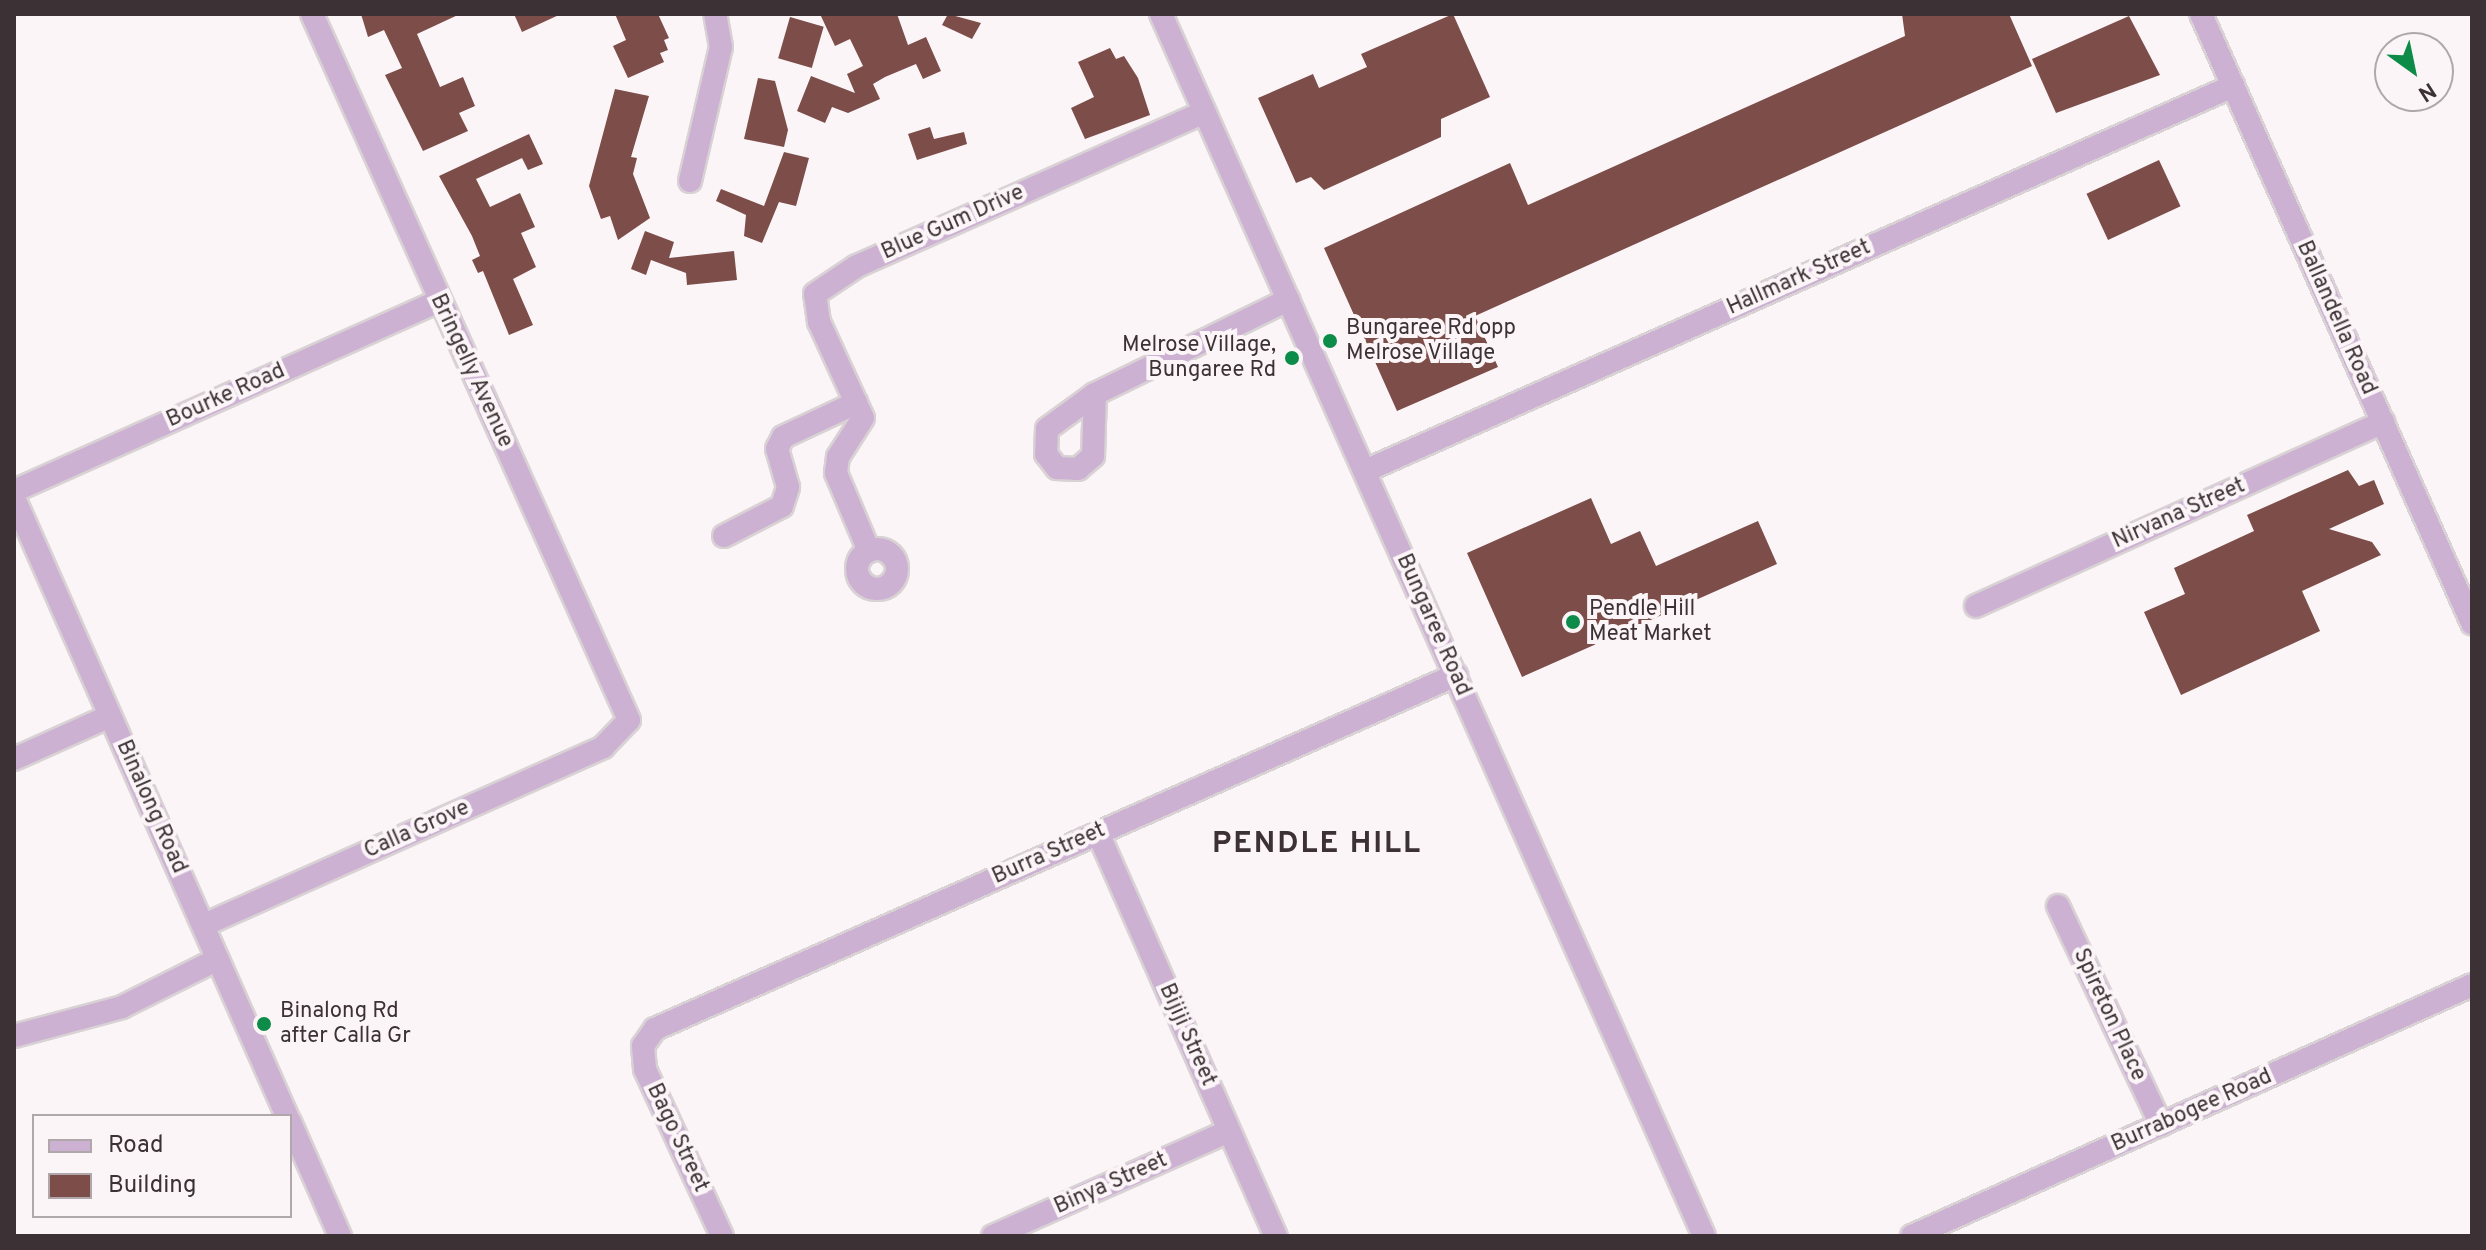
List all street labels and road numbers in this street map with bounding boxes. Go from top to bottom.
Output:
street label: Blue Gum Drive [878,180,1028,266]
street label: Hallmark Street [1723,235,1875,321]
street label: Ballandella Road [2290,237,2382,399]
street label: Bringelly Avenue [424,290,518,452]
street label: Bourke Road [163,358,289,434]
street label: Nirvana Street [2109,473,2249,555]
street label: Bungaree Road [1390,550,1476,700]
street label: Binalong Road [110,736,192,878]
street label: Calla Grove [360,795,474,865]
street label: Burra Street [988,817,1110,891]
street label: Spireton Place [2067,945,2151,1085]
street label: Bijiji Street [1153,980,1221,1090]
street label: Burrabogee Road [2108,1064,2276,1158]
street label: Bago Street [640,1079,714,1197]
street label: Binya Street [1050,1147,1172,1221]

